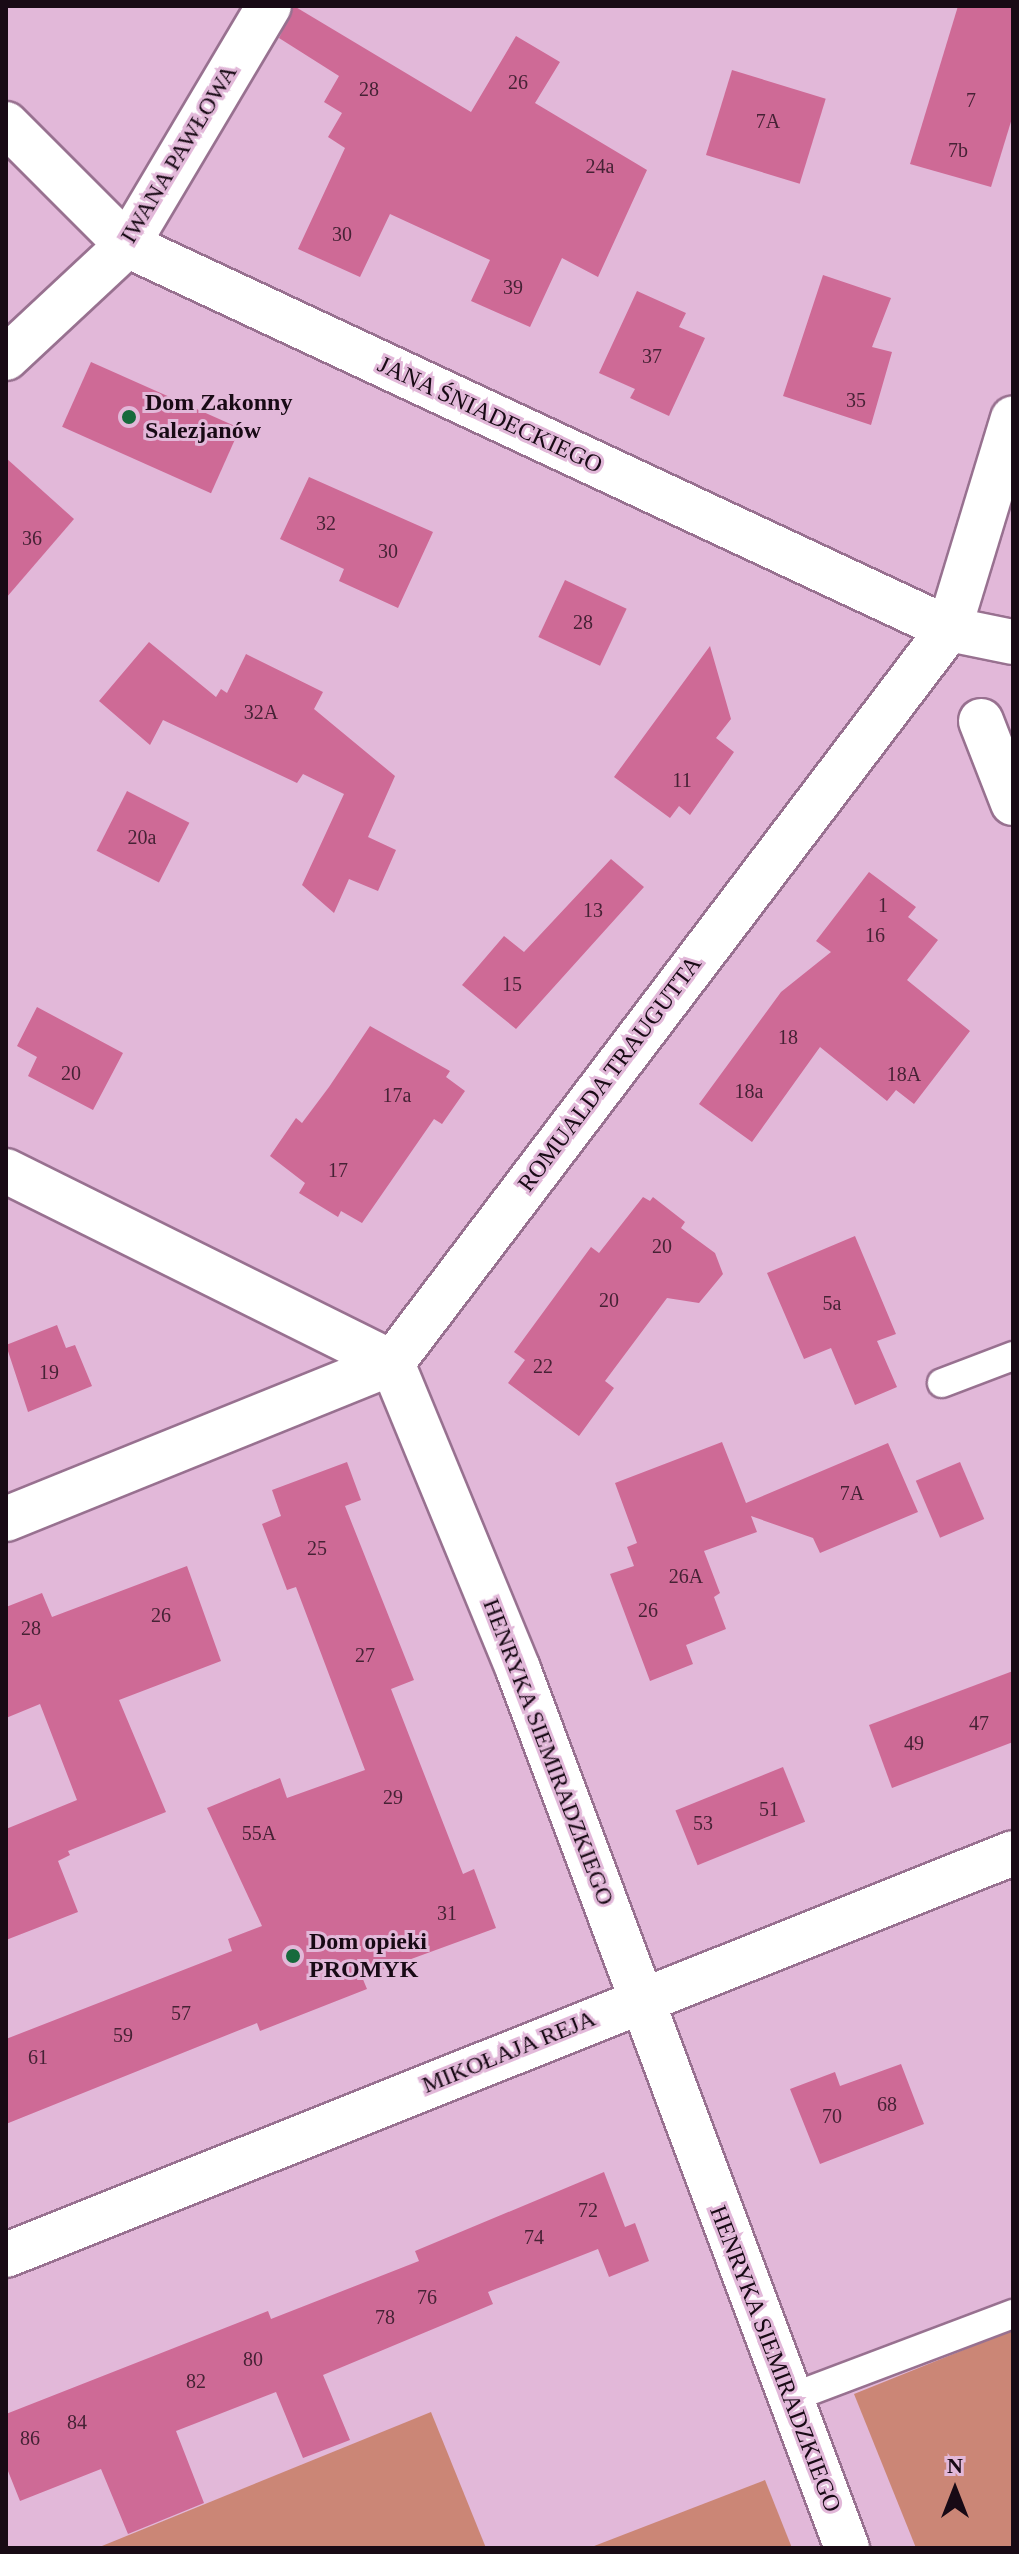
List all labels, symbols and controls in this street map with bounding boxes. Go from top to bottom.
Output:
street label: IWANA PAWŁOWA [114,59,244,249]
house number: 26 [508,70,528,94]
house number: 28 [359,77,379,101]
house number: 7 [966,88,976,112]
house number: 7A [756,109,780,133]
house number: 7b [948,138,968,162]
house number: 24a [586,154,614,178]
house number: 30 [332,222,352,246]
house number: 39 [503,275,523,299]
house number: 37 [642,344,662,368]
street label: JANA ŚNIADECKIEGO [372,350,608,480]
house number: 35 [846,388,866,412]
place label: Dom Zakonny Salezjanów [145,389,292,445]
marker: Dom Zakonny Salezjanów [120,408,138,426]
house number: 32 [316,511,336,535]
house number: 36 [22,526,42,550]
house number: 30 [378,539,398,563]
house number: 28 [573,610,593,634]
house number: 32A [244,700,278,724]
house number: 11 [672,768,692,792]
house number: 20a [128,825,156,849]
house number: 1 [878,893,888,917]
house number: 13 [583,898,603,922]
house number: 16 [865,923,885,947]
street label: ROMUALDA TRAUGUTTA [511,950,709,1198]
house number: 15 [502,972,522,996]
house number: 18 [778,1025,798,1049]
house number: 20 [61,1061,81,1085]
house number: 18A [887,1062,921,1086]
house number: 18a [735,1079,763,1103]
house number: 17a [383,1083,411,1107]
house number: 17 [328,1158,348,1182]
house number: 20 [652,1234,672,1258]
house number: 20 [599,1288,619,1312]
house number: 5a [823,1291,841,1315]
house number: 22 [533,1354,553,1378]
house number: 19 [39,1360,59,1384]
house number: 7A [840,1481,864,1505]
house number: 25 [307,1536,327,1560]
house number: 26A [669,1564,703,1588]
street label: HENRYKA SIEMIRADZKIEGO [476,1594,620,1910]
house number: 26 [638,1598,658,1622]
house number: 26 [151,1603,171,1627]
house number: 28 [21,1616,41,1640]
house number: 27 [355,1643,375,1667]
house number: 47 [969,1711,989,1735]
house number: 49 [904,1731,924,1755]
house number: 29 [383,1785,403,1809]
house number: 51 [759,1797,779,1821]
house number: 53 [693,1811,713,1835]
house number: 55A [242,1821,276,1845]
house number: 31 [437,1901,457,1925]
place label: Dom opieki PROMYK [309,1928,427,1984]
marker: Dom opieki PROMYK [284,1947,302,1965]
house number: 57 [171,2001,191,2025]
street label: MIKOŁAJA REJA [417,2004,601,2100]
house number: 59 [113,2023,133,2047]
house number: 61 [28,2045,48,2069]
house number: 68 [877,2092,897,2116]
house number: 70 [822,2104,842,2128]
house number: 72 [578,2198,598,2222]
street label: HENRYKA SIEMIRADZKIEGO [703,2201,847,2517]
house number: 74 [524,2225,544,2249]
house number: 76 [417,2285,437,2309]
house number: 78 [375,2305,395,2329]
house number: 80 [243,2347,263,2371]
house number: 82 [186,2369,206,2393]
house number: 84 [67,2410,87,2434]
house number: 86 [20,2426,40,2450]
north arrow [915,2450,995,2530]
text: N [947,2453,963,2478]

